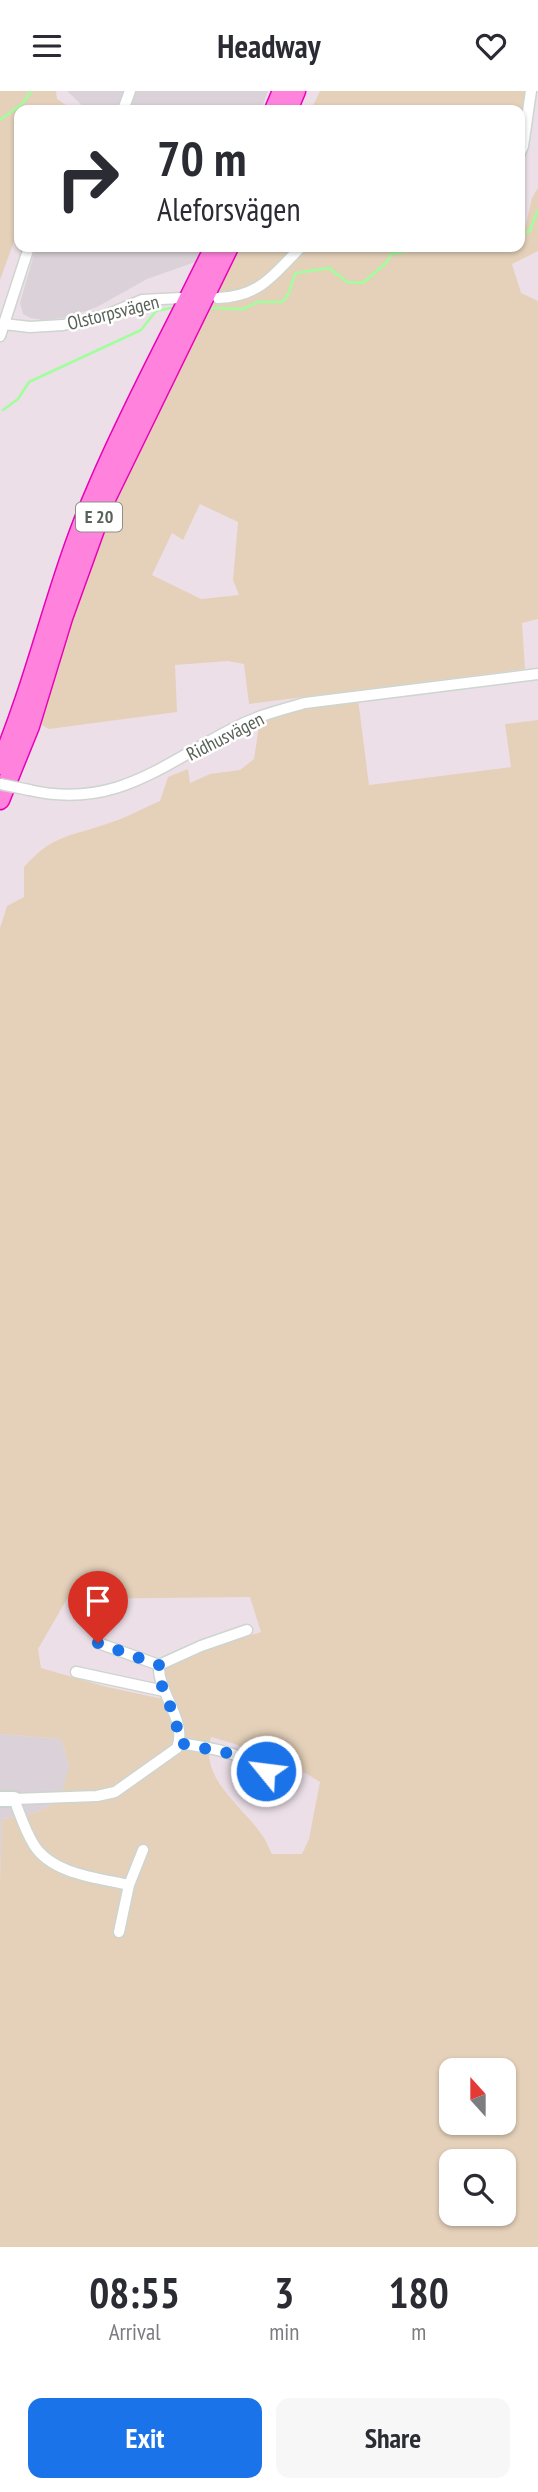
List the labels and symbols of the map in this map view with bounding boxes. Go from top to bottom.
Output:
street label: Olstorpsvägen [65,289,161,335]
road number: E 20 [76,503,122,531]
street label: Ridhusvägen [182,706,268,766]
pin [68,1571,128,1643]
position arrow [229,1734,303,1808]
north arrow [439,2058,516,2135]

